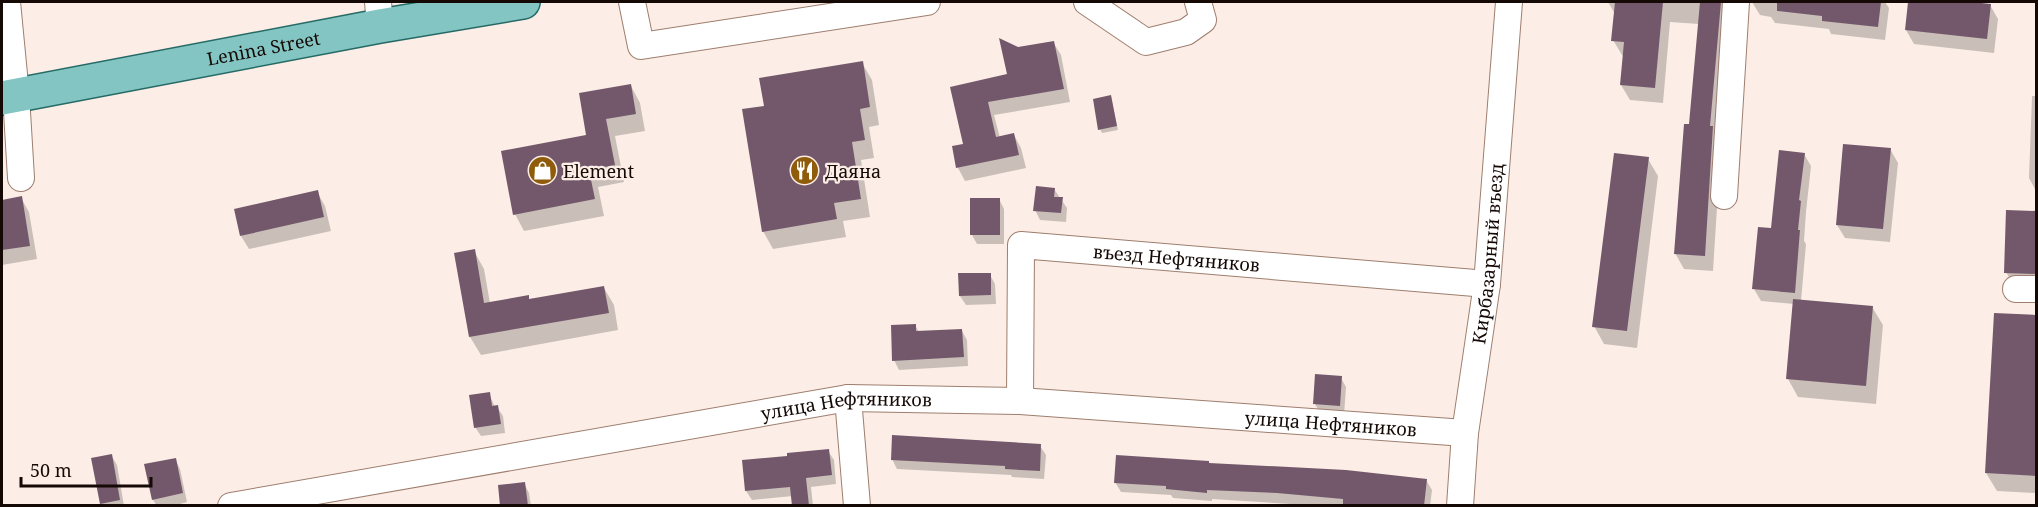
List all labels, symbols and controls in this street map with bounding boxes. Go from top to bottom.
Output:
street label: Lenina Street [205,26,322,71]
shop icon: Element [526,155,558,187]
restaurant icon: Даяна [788,155,820,187]
place label: Element [563,159,634,183]
place label: Даяна [825,159,881,183]
street label: Кирбазарный въезд [1466,162,1508,346]
street label: въезд Нефтяников [1092,239,1261,277]
street label: улица Нефтяников [759,386,932,425]
street label: улица Нефтяников [1244,405,1418,442]
scale bar [21,450,152,488]
text: 50 m [30,458,72,482]

